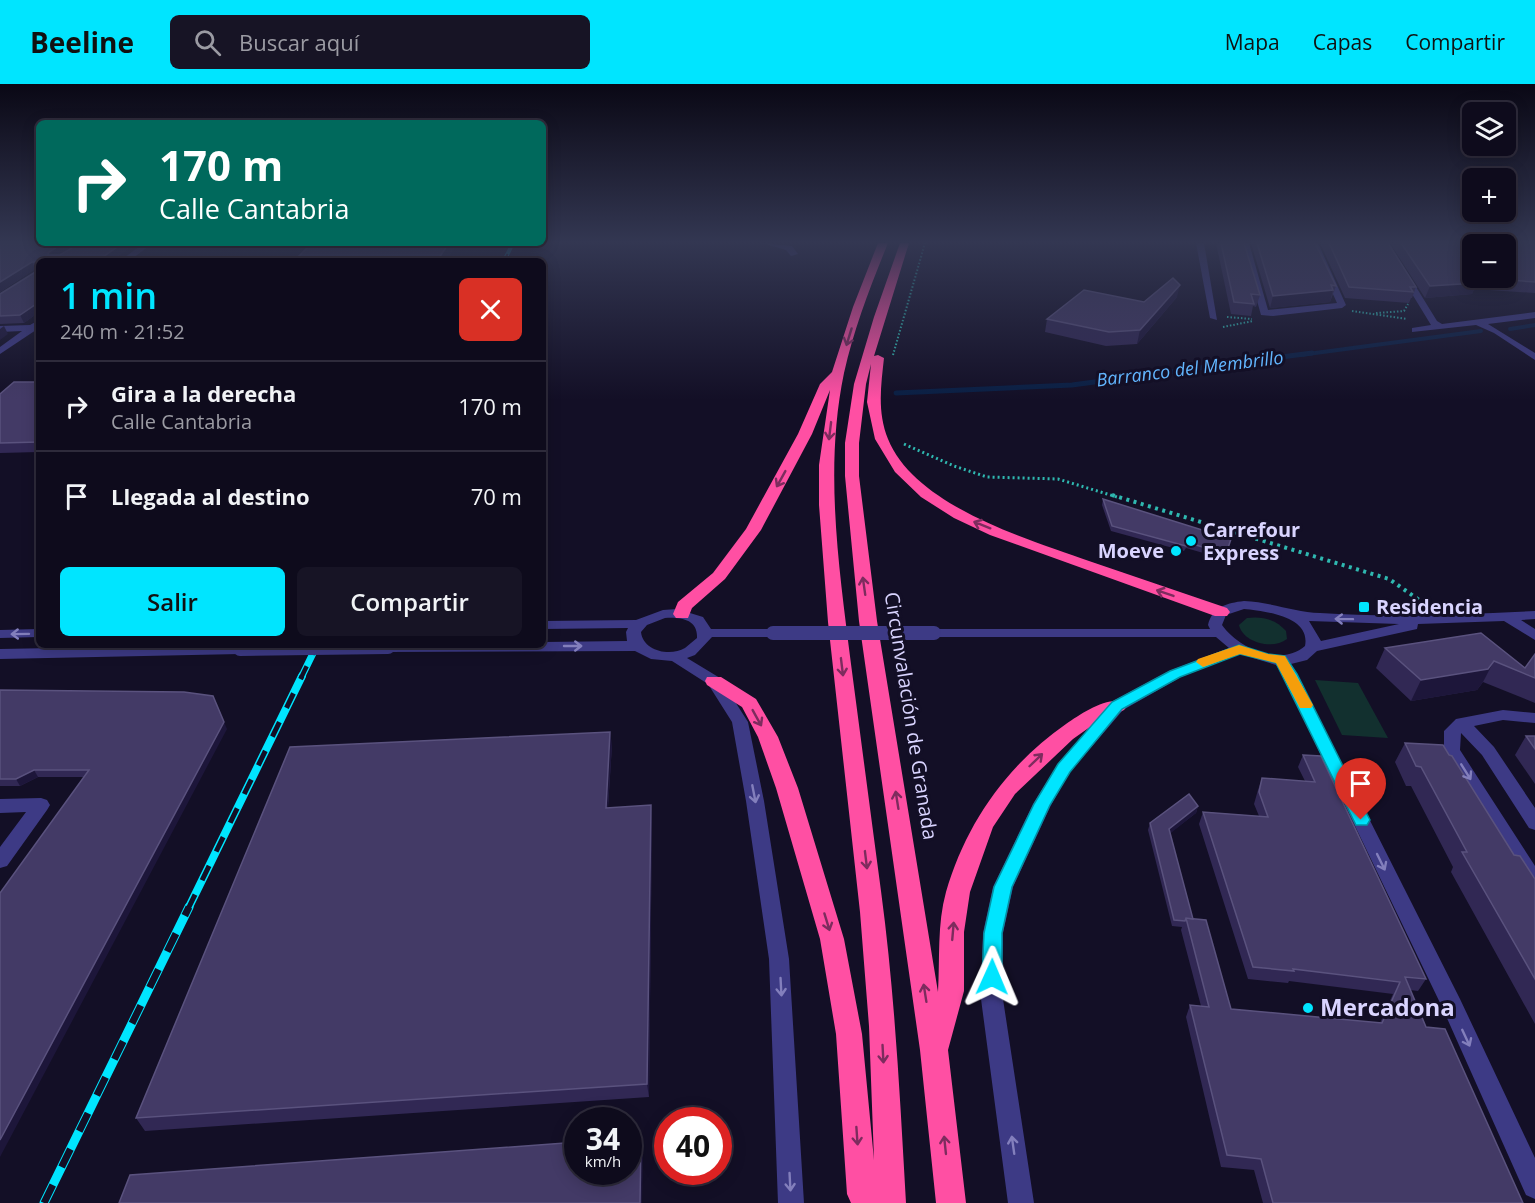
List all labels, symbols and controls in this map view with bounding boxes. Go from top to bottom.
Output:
search box [170,15,590,69]
text: Beeline [30,23,134,61]
icon: search [191,26,224,59]
text: Buscar aquí [239,27,359,57]
text: Mapa [1225,28,1280,56]
text: Capas [1313,28,1372,56]
text: Compartir [1405,28,1505,56]
map controls [1462,102,1516,288]
button: layers [1462,102,1516,156]
text: 170 m [159,136,283,193]
icon: right [60,144,138,222]
button: + [1462,168,1516,222]
text: Calle Cantabria [159,190,349,227]
button: − [1462,234,1516,288]
text: 1 min [60,271,157,320]
button: close [459,278,522,341]
text: 240 m · 21:52 [60,318,185,345]
one-way arrow [843,327,854,346]
water label: Barranco del Membrillo [1095,345,1285,391]
text: Gira a la derecha [111,378,296,408]
icon: right [60,390,93,423]
text: 170 m [458,391,522,421]
text: Calle Cantabria [111,408,252,435]
one-way arrow [824,420,835,440]
one-way arrow [775,470,787,487]
icon: arrive [60,480,93,513]
text: Llegada al destino [111,481,310,511]
text: 70 m [471,481,522,511]
place label: Carrefour Express [1203,516,1300,566]
one-way arrow [973,519,992,530]
marker: Carrefour Express [1184,534,1198,548]
place label: Moeve [1098,537,1164,564]
marker: Moeve [1169,544,1183,558]
button: Salir [60,567,285,636]
button: Compartir [297,567,522,636]
one-way arrow [858,577,869,597]
one-way arrow [1156,586,1175,597]
street label: Circunvalación de Granada [879,590,944,842]
place label: Residencia [1376,593,1483,620]
marker: Residencia [1357,600,1371,614]
one-way arrow [1334,613,1354,624]
one-way arrow [10,628,30,640]
one-way arrow [562,640,582,652]
one-way arrow [837,656,848,676]
one-way arrow [752,709,764,726]
one-way arrow [1029,753,1044,768]
pin [1335,758,1386,820]
one-way arrow [1460,763,1472,780]
icon: arrive [1344,767,1377,800]
one-way arrow [749,784,760,803]
one-way arrow [891,790,902,810]
one-way arrow [860,850,871,870]
one-way arrow [1376,853,1388,871]
one-way arrow [822,912,833,931]
one-way arrow [948,922,959,942]
position arrow [960,945,1024,1009]
one-way arrow [775,977,786,997]
one-way arrow [919,983,930,1003]
place label: Mercadona [1320,990,1455,1023]
marker: Mercadona [1301,1001,1315,1015]
one-way arrow [1461,1028,1473,1046]
one-way arrow [878,1044,889,1064]
speed limit sign: 40 [654,1107,732,1185]
text: 34 [586,1118,620,1159]
one-way arrow [852,1125,863,1145]
one-way arrow [939,1135,950,1155]
one-way arrow [1007,1136,1018,1155]
text: km/h [585,1151,621,1171]
one-way arrow [785,1171,796,1191]

